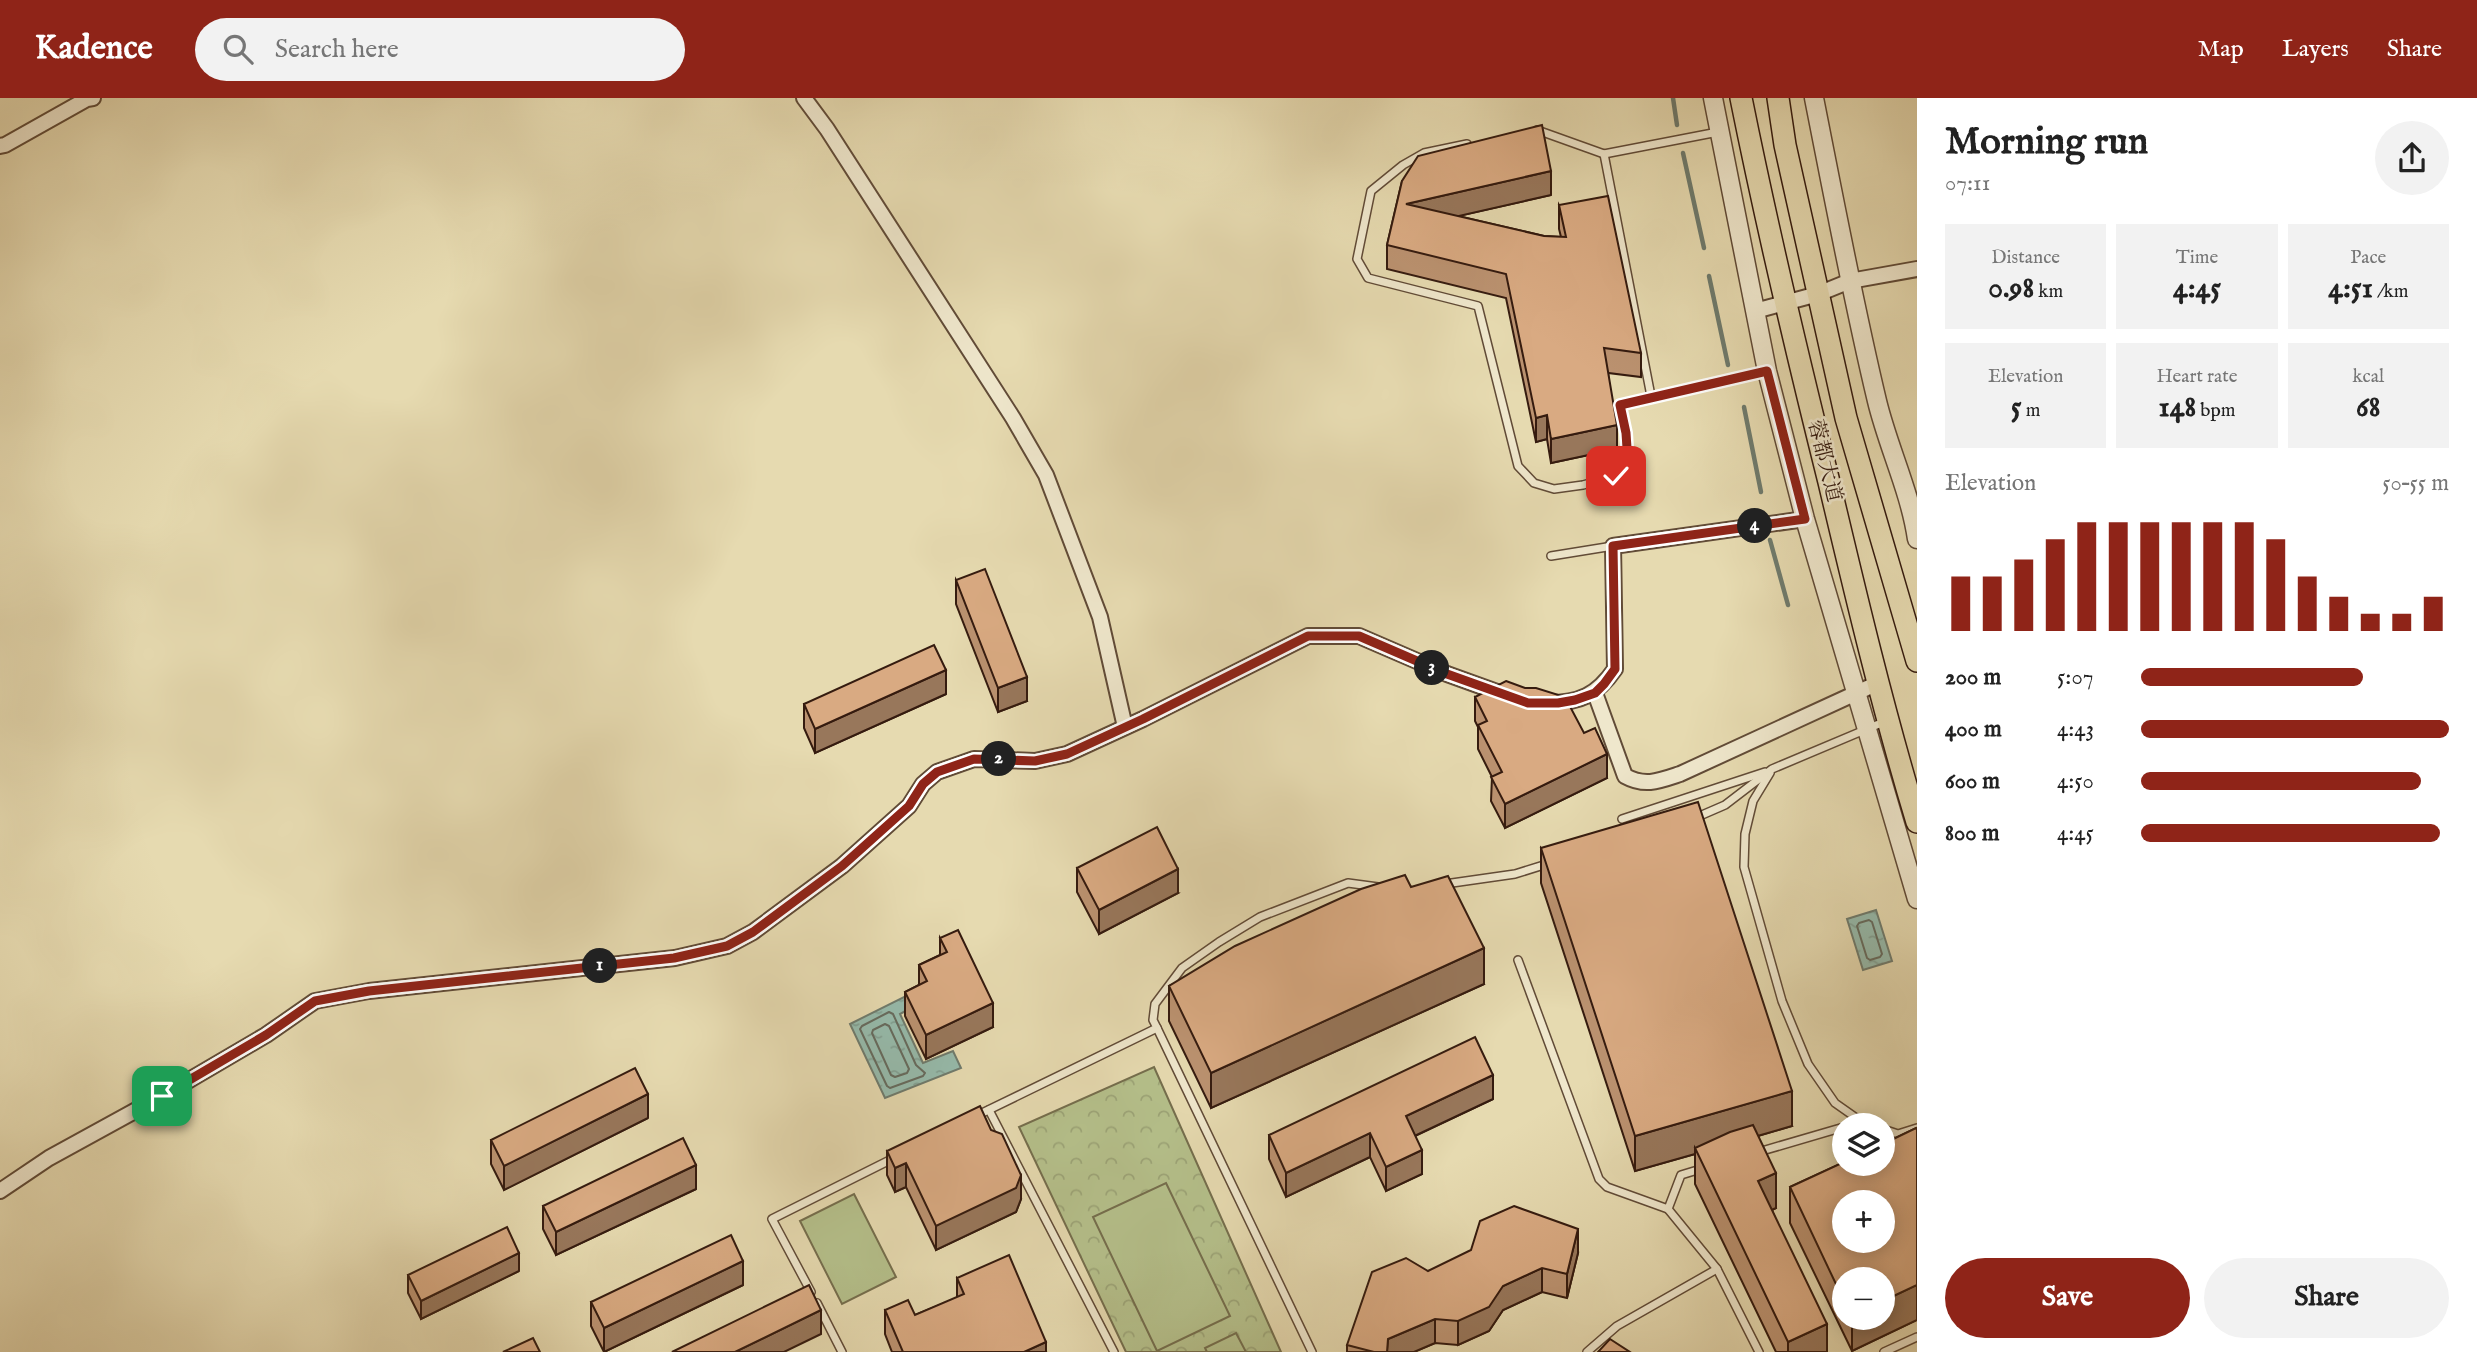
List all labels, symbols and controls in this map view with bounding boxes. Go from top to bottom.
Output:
search box [195,18,685,81]
text: Kadence [35,28,153,70]
icon: search [219,30,257,68]
text: Search here [275,33,399,66]
text: Map [2198,34,2244,65]
text: Layers [2282,34,2349,65]
text: Share [2387,34,2442,65]
text: Morning run [1945,119,2148,167]
button: share [2375,121,2449,195]
text: 07:11 [1945,169,1990,198]
text: Distance [1991,246,2060,270]
text: Time [2176,246,2218,270]
text: Pace [2350,246,2386,270]
text: 0.98 [1988,270,2034,308]
text: 4:45 [2173,270,2221,308]
text: 4:51 [2328,270,2373,308]
text: km [2034,280,2063,304]
text: /km [2373,280,2408,304]
text: Elevation [1988,365,2063,389]
text: Heart rate [2156,365,2238,389]
text: kcal [2352,365,2384,389]
text: 5 [2011,389,2022,427]
text: 148 [2159,389,2196,427]
text: 68 [2356,389,2381,427]
text: m [2022,399,2041,423]
text: bpm [2196,399,2235,423]
street label: 蓉都大道 [1801,417,1847,505]
pin [1586,446,1646,506]
icon: check [1597,457,1635,495]
text: Elevation [1945,469,2036,498]
text: 50–55 m [2382,469,2449,498]
pin: 4 [1738,508,1772,544]
text: 4 [1750,513,1759,537]
pin: 3 [1414,650,1450,686]
text: 3 [1428,655,1435,679]
text: 200 m [1945,663,2001,692]
text: 5:07 [2057,663,2093,692]
text: 400 m [1945,715,2002,744]
text: 4:43 [2057,715,2094,744]
pin: 2 [982,742,1016,776]
text: 2 [994,746,1003,770]
text: 600 m [1945,767,2000,796]
text: 4:50 [2057,767,2094,796]
text: 800 m [1945,819,1999,848]
text: 4:45 [2057,819,2094,848]
pin: 1 [582,948,618,984]
text: 1 [596,953,603,977]
pin [132,1066,192,1126]
icon: arrive [143,1077,181,1115]
map controls [1832,1113,1895,1330]
button: layers [1832,1113,1895,1176]
button: + [1832,1190,1895,1253]
button: Save [1945,1258,2190,1338]
button: Share [2204,1258,2449,1338]
button: − [1832,1267,1895,1330]

